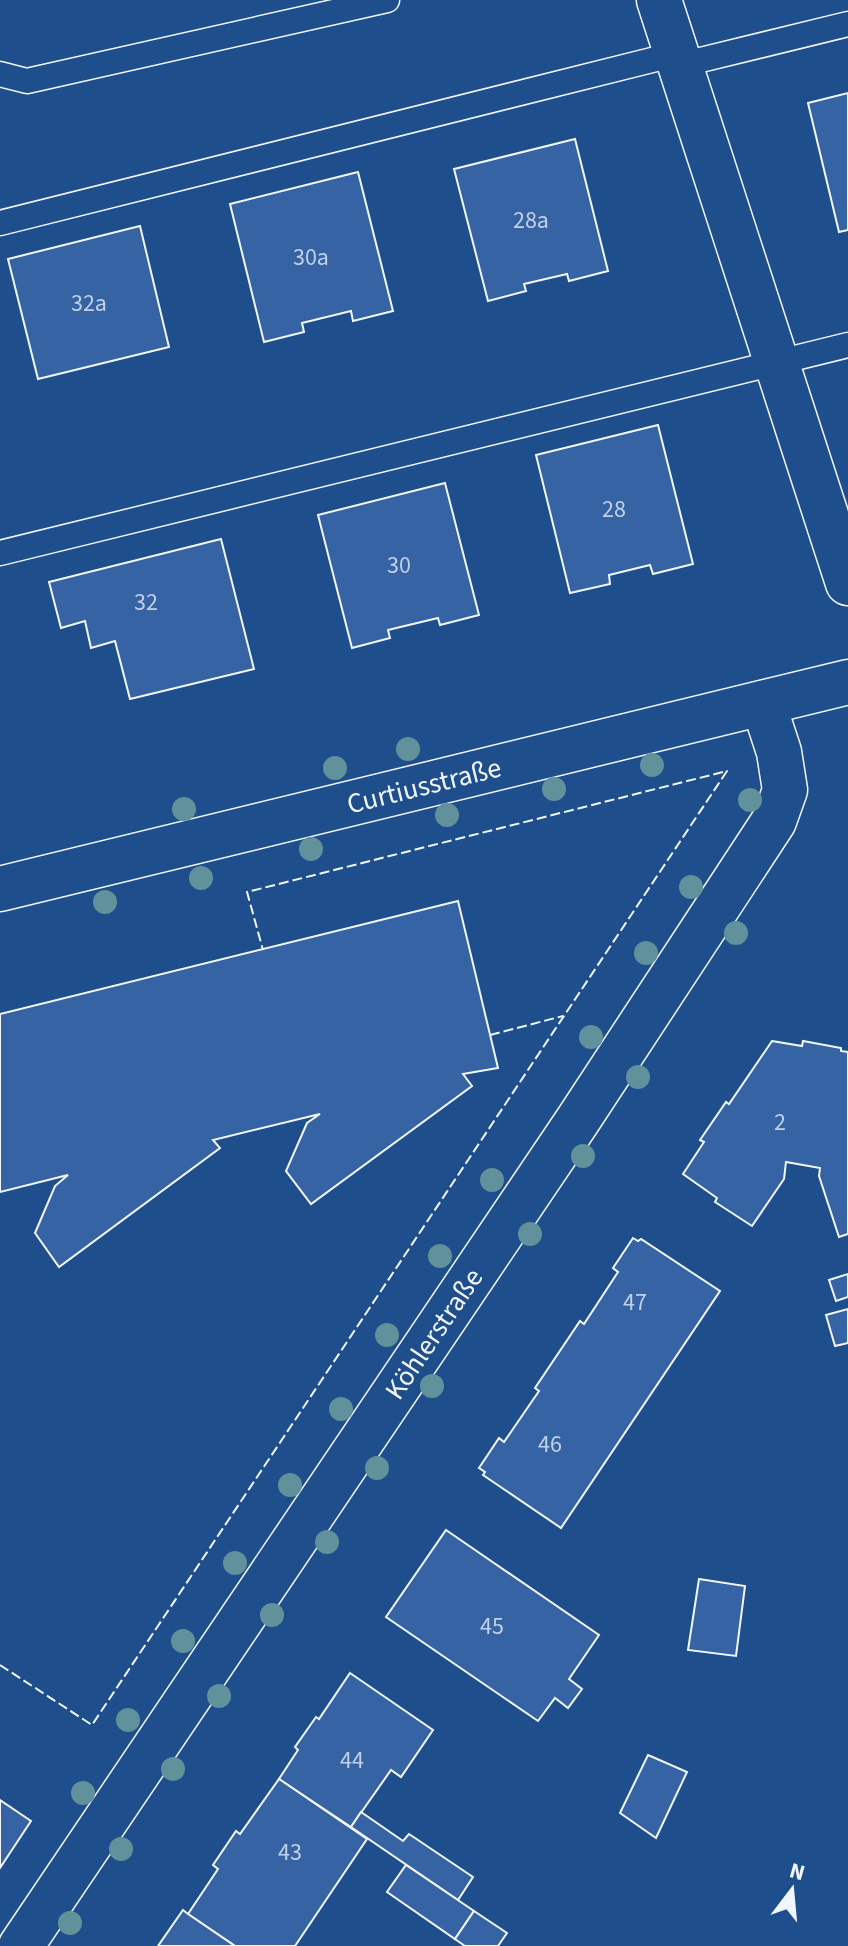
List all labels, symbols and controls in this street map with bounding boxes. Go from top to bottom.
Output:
house number: 28a [513,203,549,238]
house number: 30a [293,240,329,275]
house number: 32a [71,286,107,321]
house number: 28 [602,492,626,527]
house number: 30 [387,548,411,583]
house number: 32 [134,585,158,620]
street label: Curtiusstraße [343,748,505,824]
house number: 2 [774,1105,786,1140]
street label: Köhlerstraße [375,1260,493,1408]
house number: 47 [623,1285,647,1320]
house number: 46 [538,1427,562,1462]
house number: 45 [480,1609,504,1644]
house number: 44 [340,1743,364,1778]
house number: 43 [278,1835,302,1870]
north arrow [752,1850,832,1930]
text: N [786,1854,809,1889]

